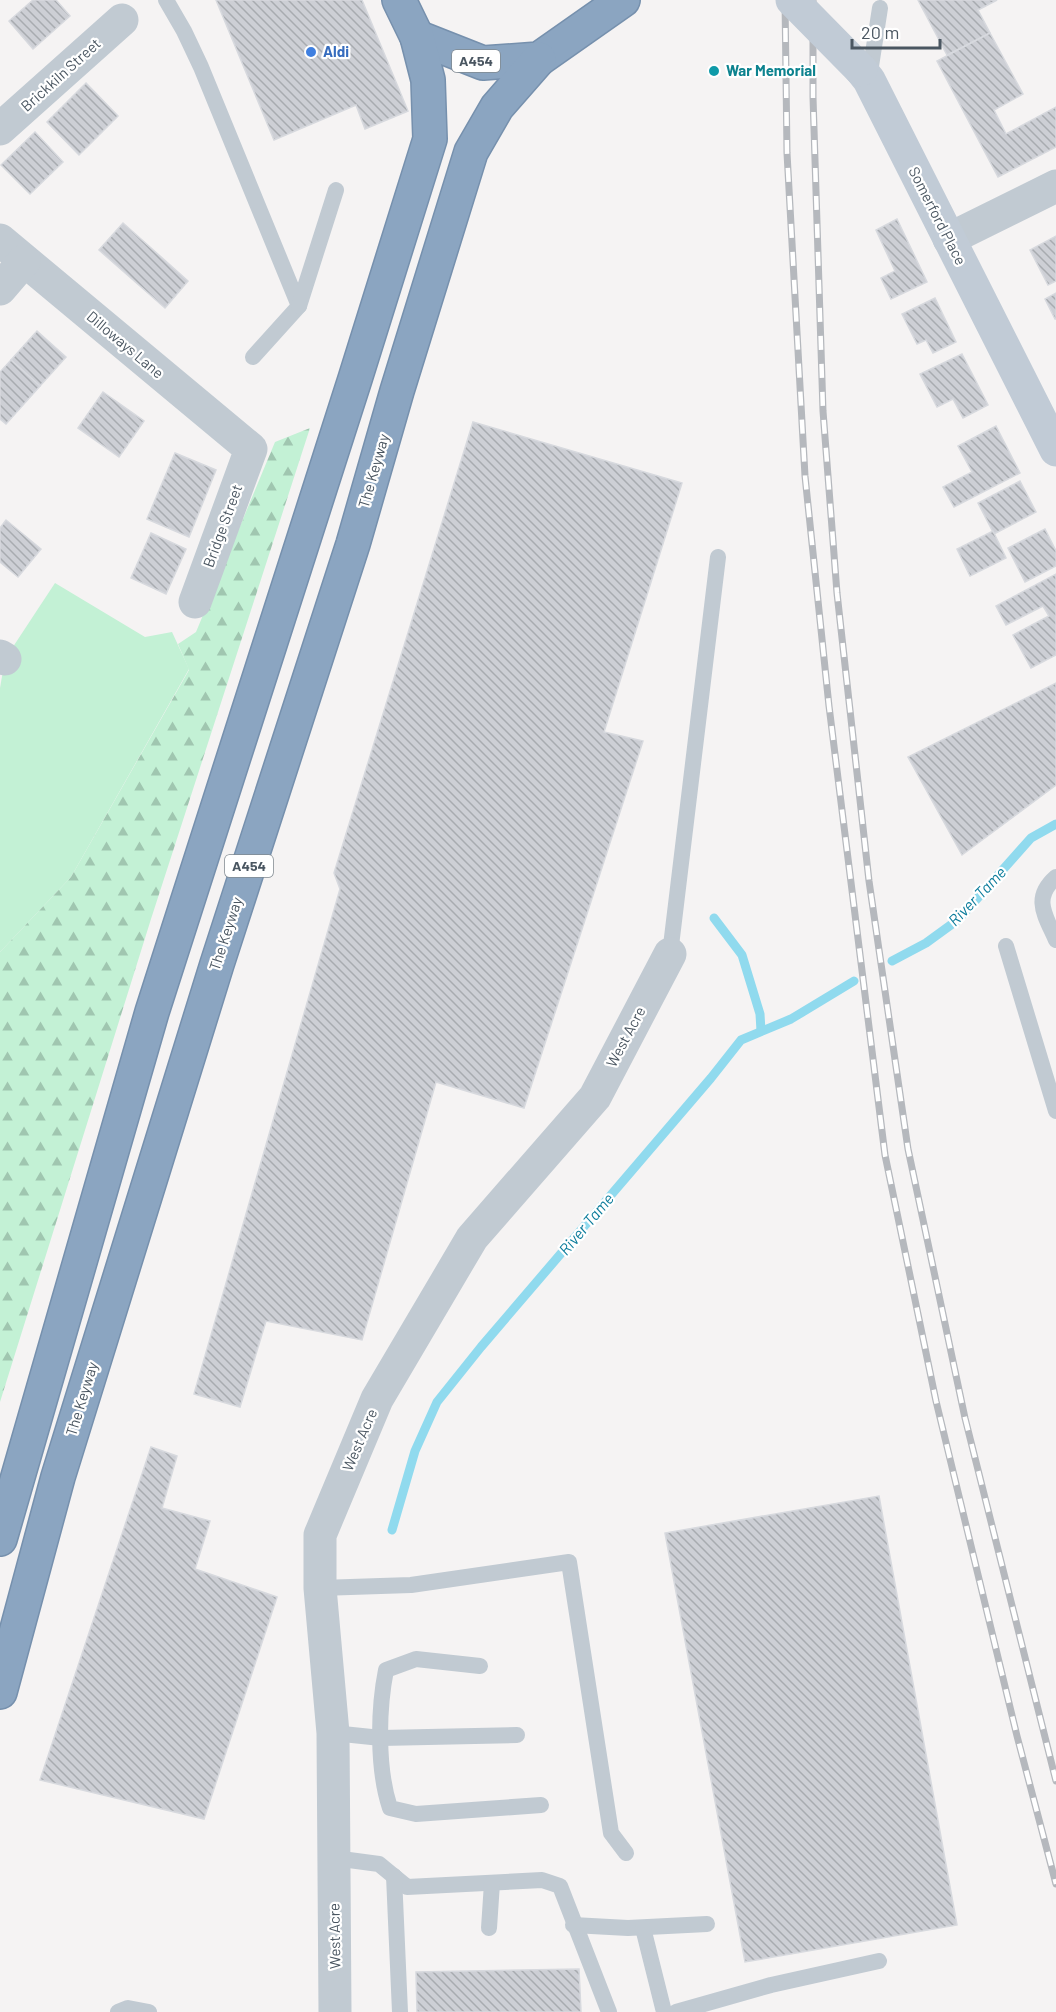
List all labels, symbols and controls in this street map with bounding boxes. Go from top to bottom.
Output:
scale bar [852,12,940,50]
text: 20 m [861,21,899,43]
street label: Brickkiln Street [17,34,104,115]
place label: Aldi [323,42,349,60]
marker: Aldi [304,45,318,59]
road number: A454 [452,50,500,72]
place label: War Memorial [726,61,816,79]
marker: War Memorial [707,64,721,78]
street label: Somerford Place [905,163,970,268]
street label: Dilloways Lane [84,307,168,382]
street label: The Keyway [354,431,392,510]
street label: Bridge Street [199,482,245,570]
road number: A454 [225,855,273,877]
water label: River Tame [944,862,1010,929]
street label: The Keyway [205,895,245,973]
street label: West Acre [602,1003,649,1070]
water label: River Tame [554,1189,617,1259]
street label: The Keyway [61,1360,101,1438]
street label: West Acre [338,1406,380,1474]
street label: West Acre [324,1903,344,1969]

